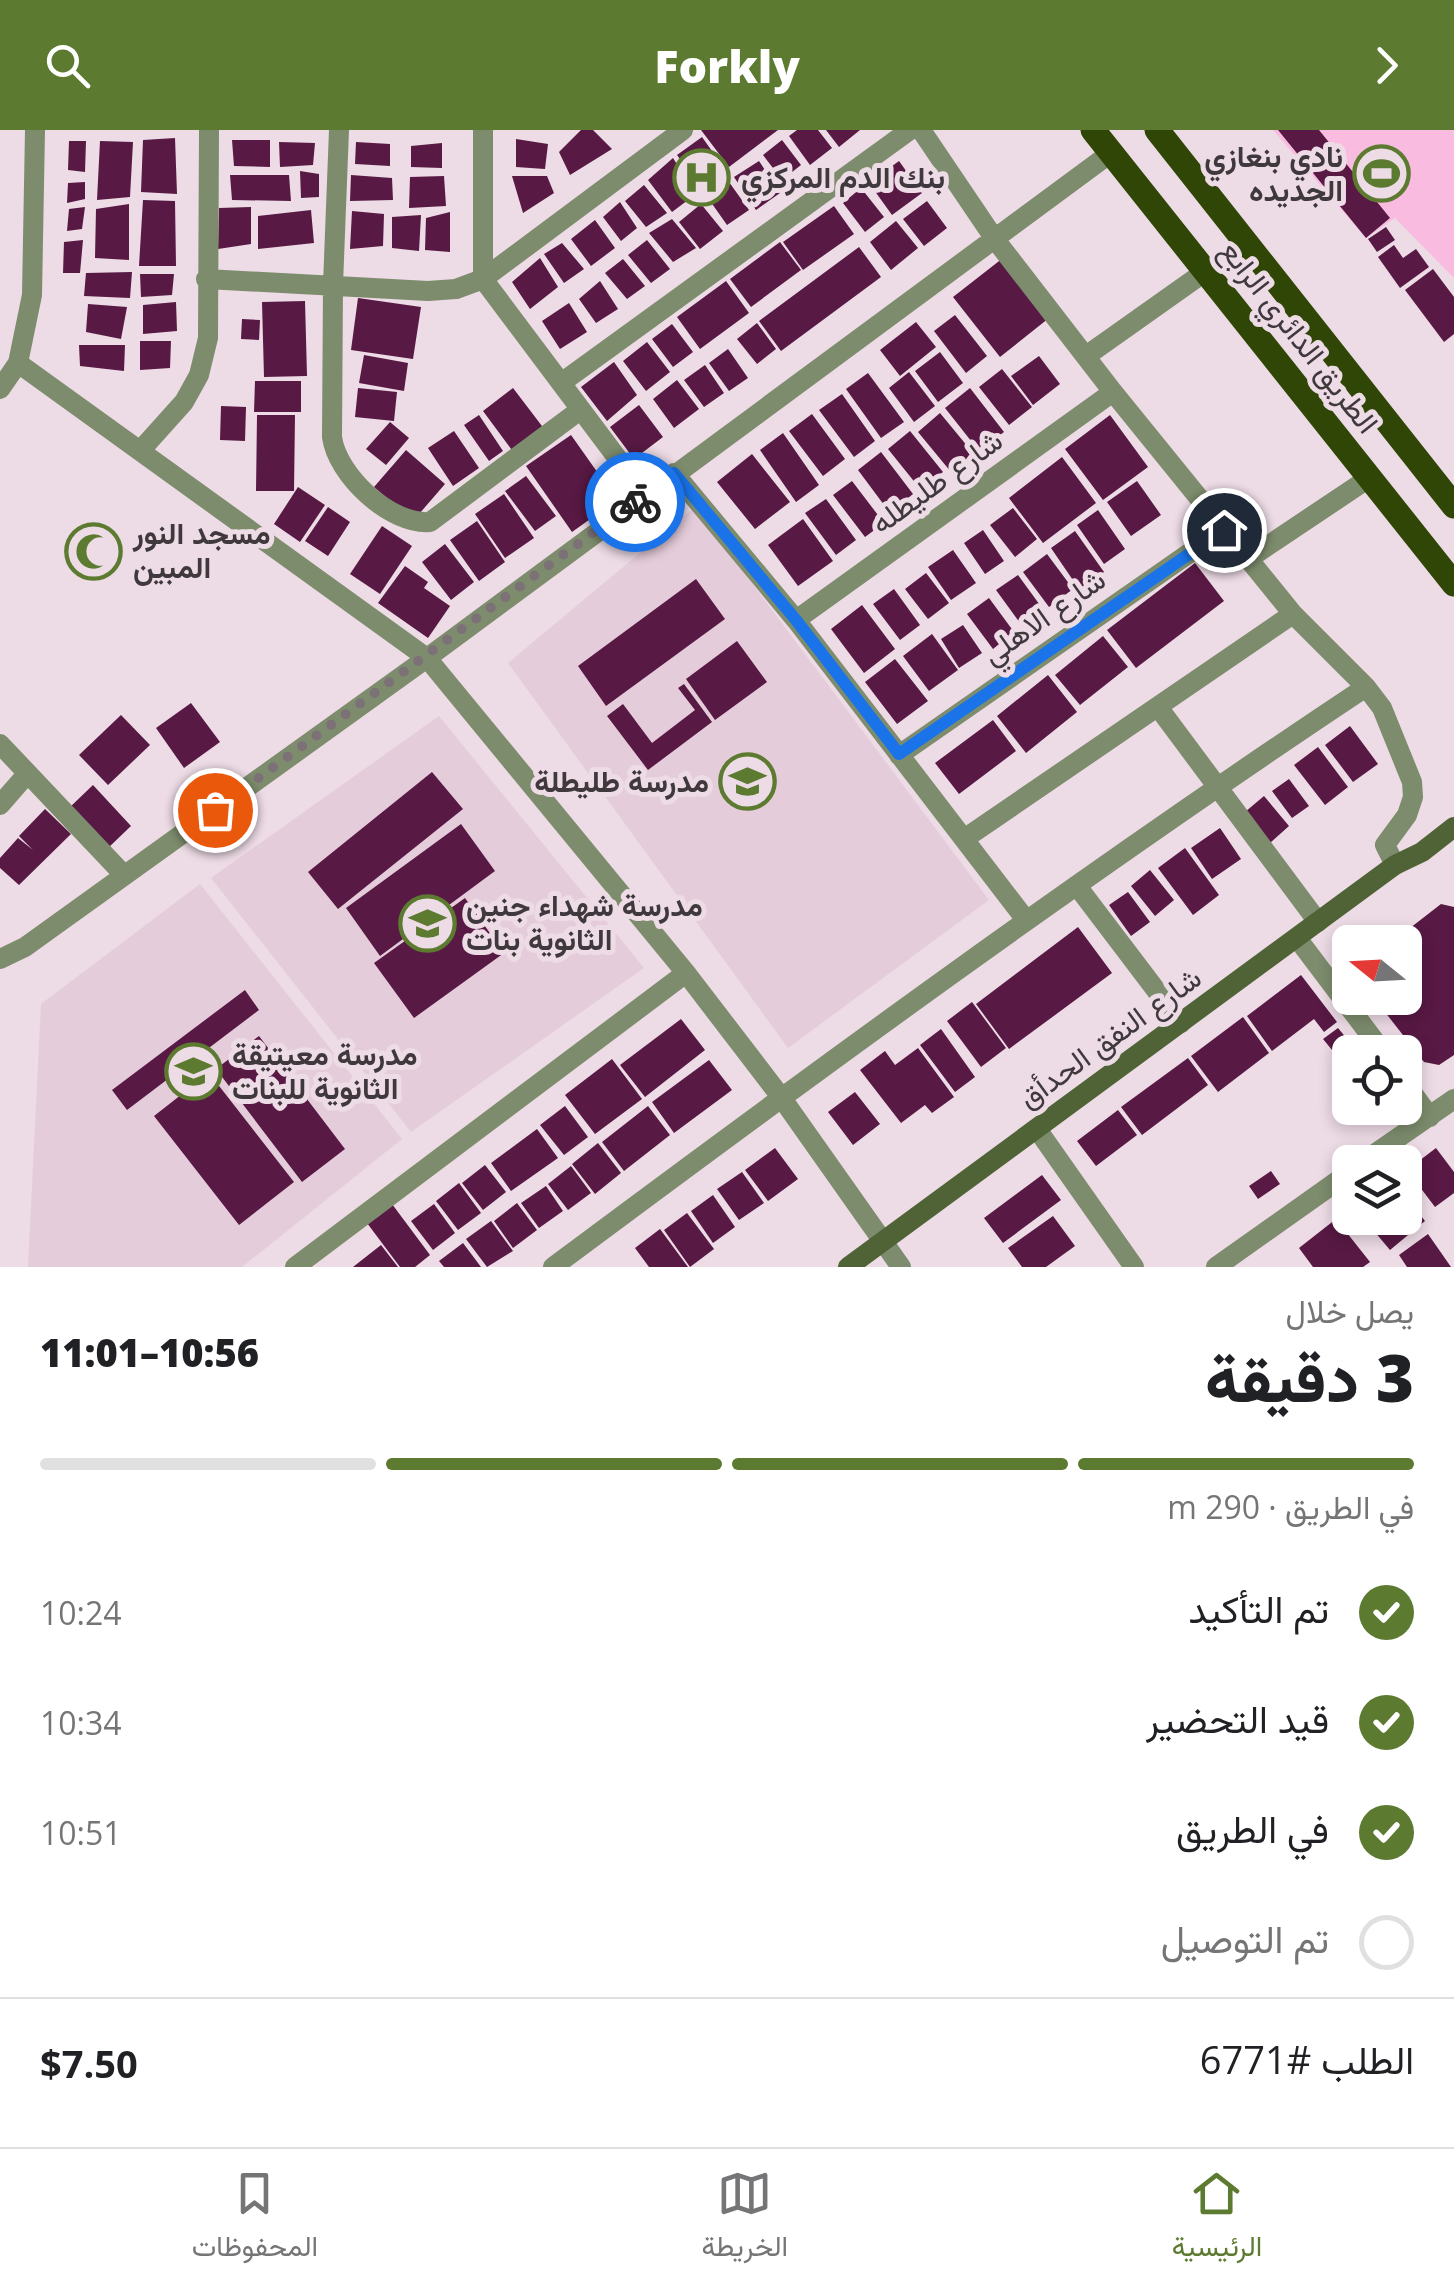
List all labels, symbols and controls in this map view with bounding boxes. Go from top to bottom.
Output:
text: Forkly [654,35,800,96]
icon: search [40,38,95,93]
icon: forward [1359,38,1414,93]
place label: نادي بنغازي الجديده [1204,135,1343,210]
sports icon: نادي بنغازي الجديده [1352,144,1412,204]
hospital icon: بنك الدم المركزي [672,148,732,208]
place label: بنك الدم المركزي [741,156,945,203]
street label: الطريق الدائري الرابع [1208,231,1389,444]
street label: شارع طليطله [862,419,1011,543]
courier [585,452,685,552]
icon: bike [608,475,663,530]
pin [1182,488,1267,573]
icon: home [1197,503,1252,558]
place label: مسجد النور المبين [132,512,270,587]
mosque icon: مسجد النور المبين [64,521,124,581]
street label: شارع الاهلي [973,558,1116,677]
school or university icon: مدرسة طليطلة [718,752,778,812]
place label: مدرسة طليطلة [534,760,709,801]
pin [173,768,258,853]
icon: bag [188,783,243,838]
place label: مدرسة شهداء جنين الثانوية بنات [466,884,703,959]
school or university icon: مدرسة شهداء جنين الثانوية بنات [397,893,457,953]
north arrow [1332,925,1422,1015]
map controls [1332,925,1422,1235]
street label: شارع النفق الحدأق [1009,956,1210,1118]
place label: مدرسة معيتيقة الثانوية للبنات [232,1033,418,1108]
button: locate [1332,1035,1422,1125]
school or university icon: مدرسة معيتيقة الثانوية للبنات [163,1042,223,1102]
button: layers [1332,1145,1422,1235]
text: يصل خلال [1286,1289,1414,1332]
text: 10:56–11:01 [40,1326,259,1378]
text: 3 دقيقة [1205,1333,1414,1421]
text: في الطريق · 290 m [1167,1485,1414,1528]
text: تم التأكيد [1188,1582,1329,1634]
icon: check [1359,1585,1414,1640]
text: 10:24 [40,1591,122,1634]
text: قيد التحضير [1146,1692,1329,1744]
icon: check [1359,1695,1414,1750]
text: 10:34 [40,1701,122,1744]
text: في الطريق [1176,1802,1329,1854]
icon: check [1359,1805,1414,1860]
text: 10:51 [40,1811,122,1854]
text: تم التوصيل [1161,1912,1329,1964]
text: الطلب #6771 [1200,2033,1414,2085]
text: $7.50 [40,2037,138,2089]
tab: المحفوظات [192,2166,318,2271]
tab: الخريطة [702,2166,788,2271]
tab: الرئيسية [1172,2166,1262,2271]

